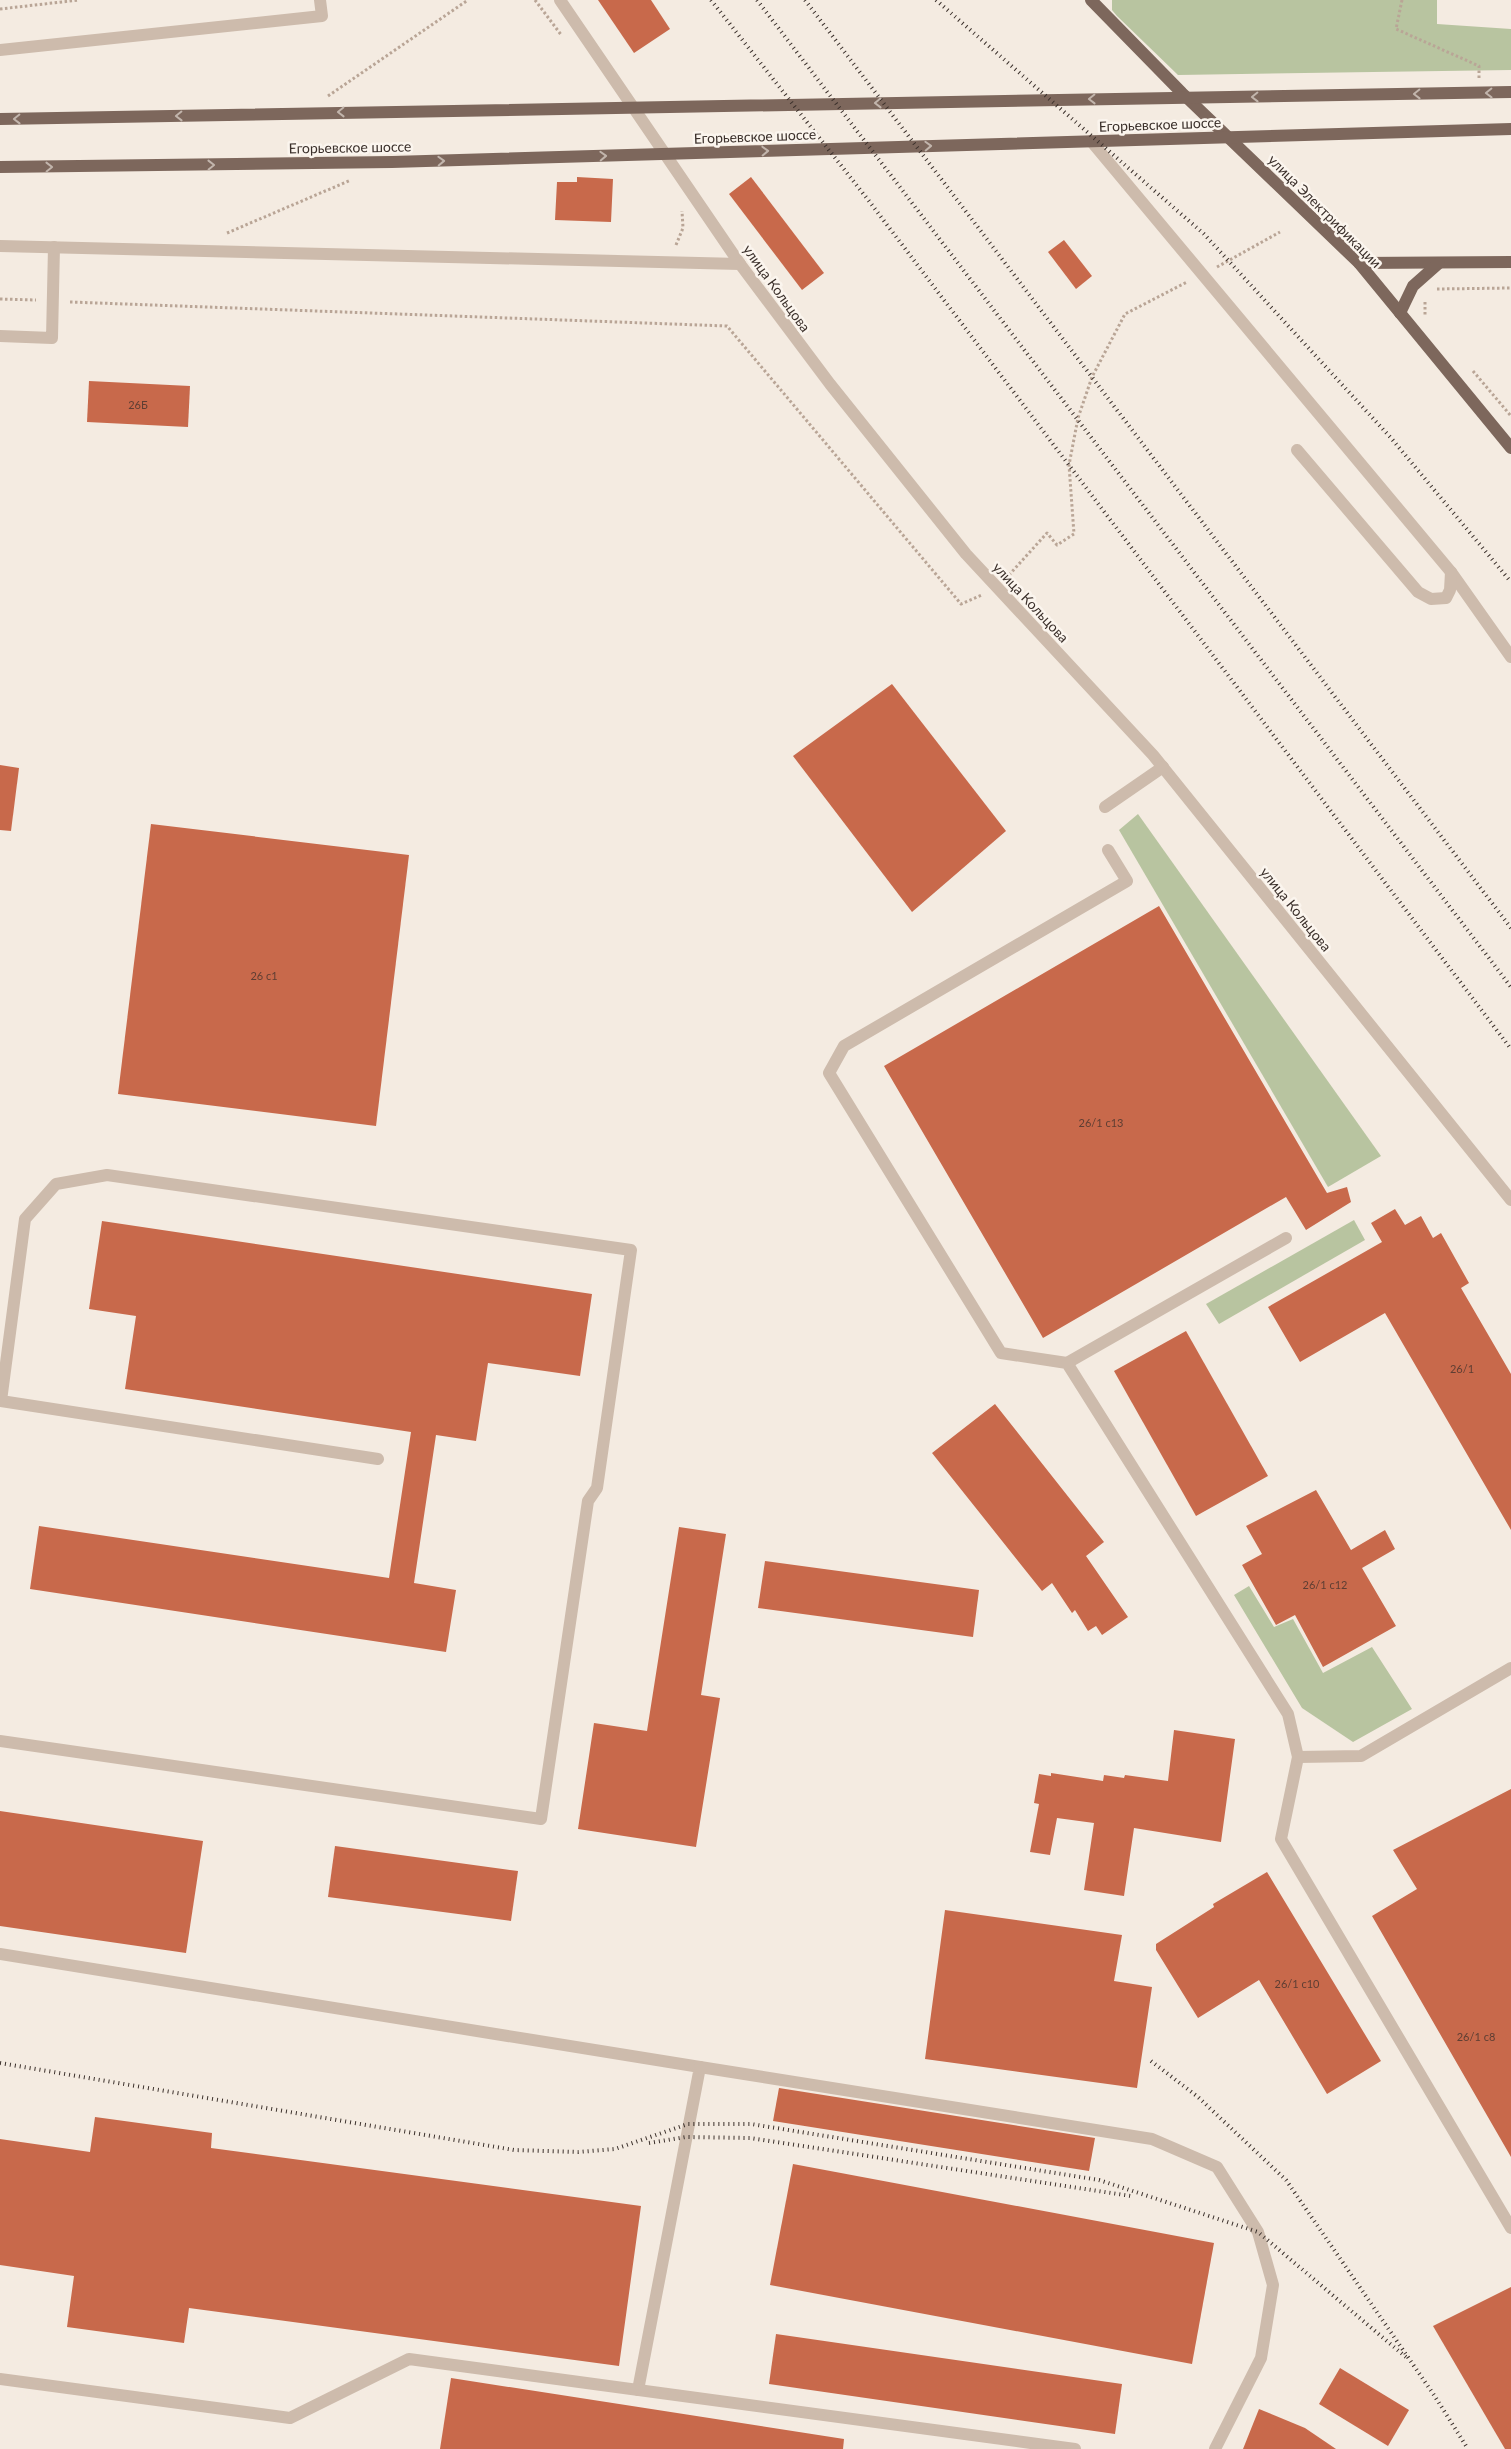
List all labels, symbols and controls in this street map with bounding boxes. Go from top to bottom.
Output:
one-way arrow [1484,88,1492,98]
one-way arrow [1413,89,1421,99]
one-way arrow [1251,91,1259,102]
one-way arrow [1088,94,1096,104]
one-way arrow [873,98,881,108]
one-way arrow [337,107,345,117]
one-way arrow [175,110,183,121]
street label: Егорьевское шоссе [1098,113,1222,135]
one-way arrow [12,114,20,124]
street label: Егорьевское шоссе [693,125,817,147]
street label: Егорьевское шоссе [289,137,411,157]
one-way arrow [924,141,932,151]
one-way arrow [762,146,770,156]
one-way arrow [600,151,607,161]
street label: улица Электрификации [1265,151,1385,271]
one-way arrow [437,155,445,166]
one-way arrow [207,159,215,170]
one-way arrow [45,161,53,172]
street label: улица Кольцова [740,241,814,335]
house number: 26Б [128,398,148,411]
street label: улица Кольцова [989,558,1073,646]
street label: улица Кольцова [1257,863,1335,955]
house number: 26 с1 [250,969,278,982]
house number: 26/1 с13 [1079,1116,1123,1129]
house number: 26/1 [1450,1362,1474,1375]
house number: 26/1 с12 [1303,1578,1347,1591]
house number: 26/1 с10 [1275,1977,1320,1990]
house number: 26/1 с8 [1457,2030,1495,2043]

